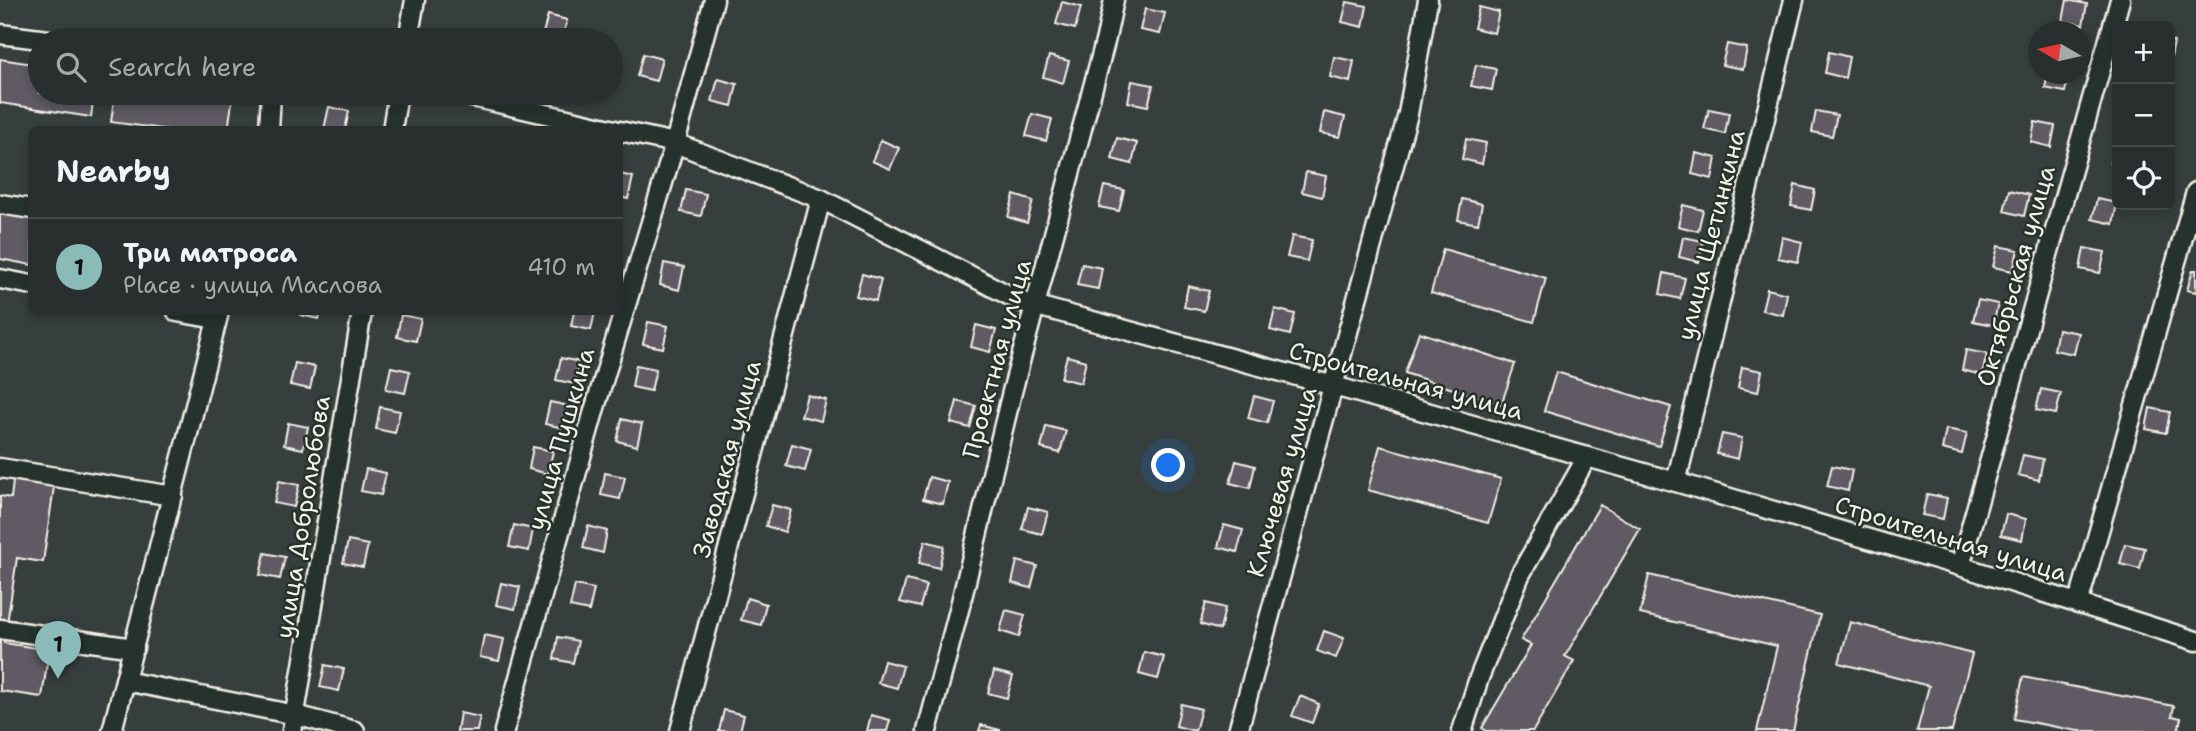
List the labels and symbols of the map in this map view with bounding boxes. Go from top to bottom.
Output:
north arrow [2028,21,2091,84]
street label: улица Щетинкина [1669,126,1753,344]
street label: Октябрьская улица [1969,162,2063,390]
street label: Проектная улица [955,256,1039,462]
street label: Строительная улица [1285,334,1527,428]
street label: улица Пушкина [520,344,602,534]
street label: Заводская улица [685,357,769,561]
street label: Ключевая улица [1240,383,1324,581]
street label: улица Добролюбова [268,393,338,641]
your location [1151,448,1185,482]
street label: Строительная улица [1831,488,2071,590]
pin: 1 [35,621,81,679]

